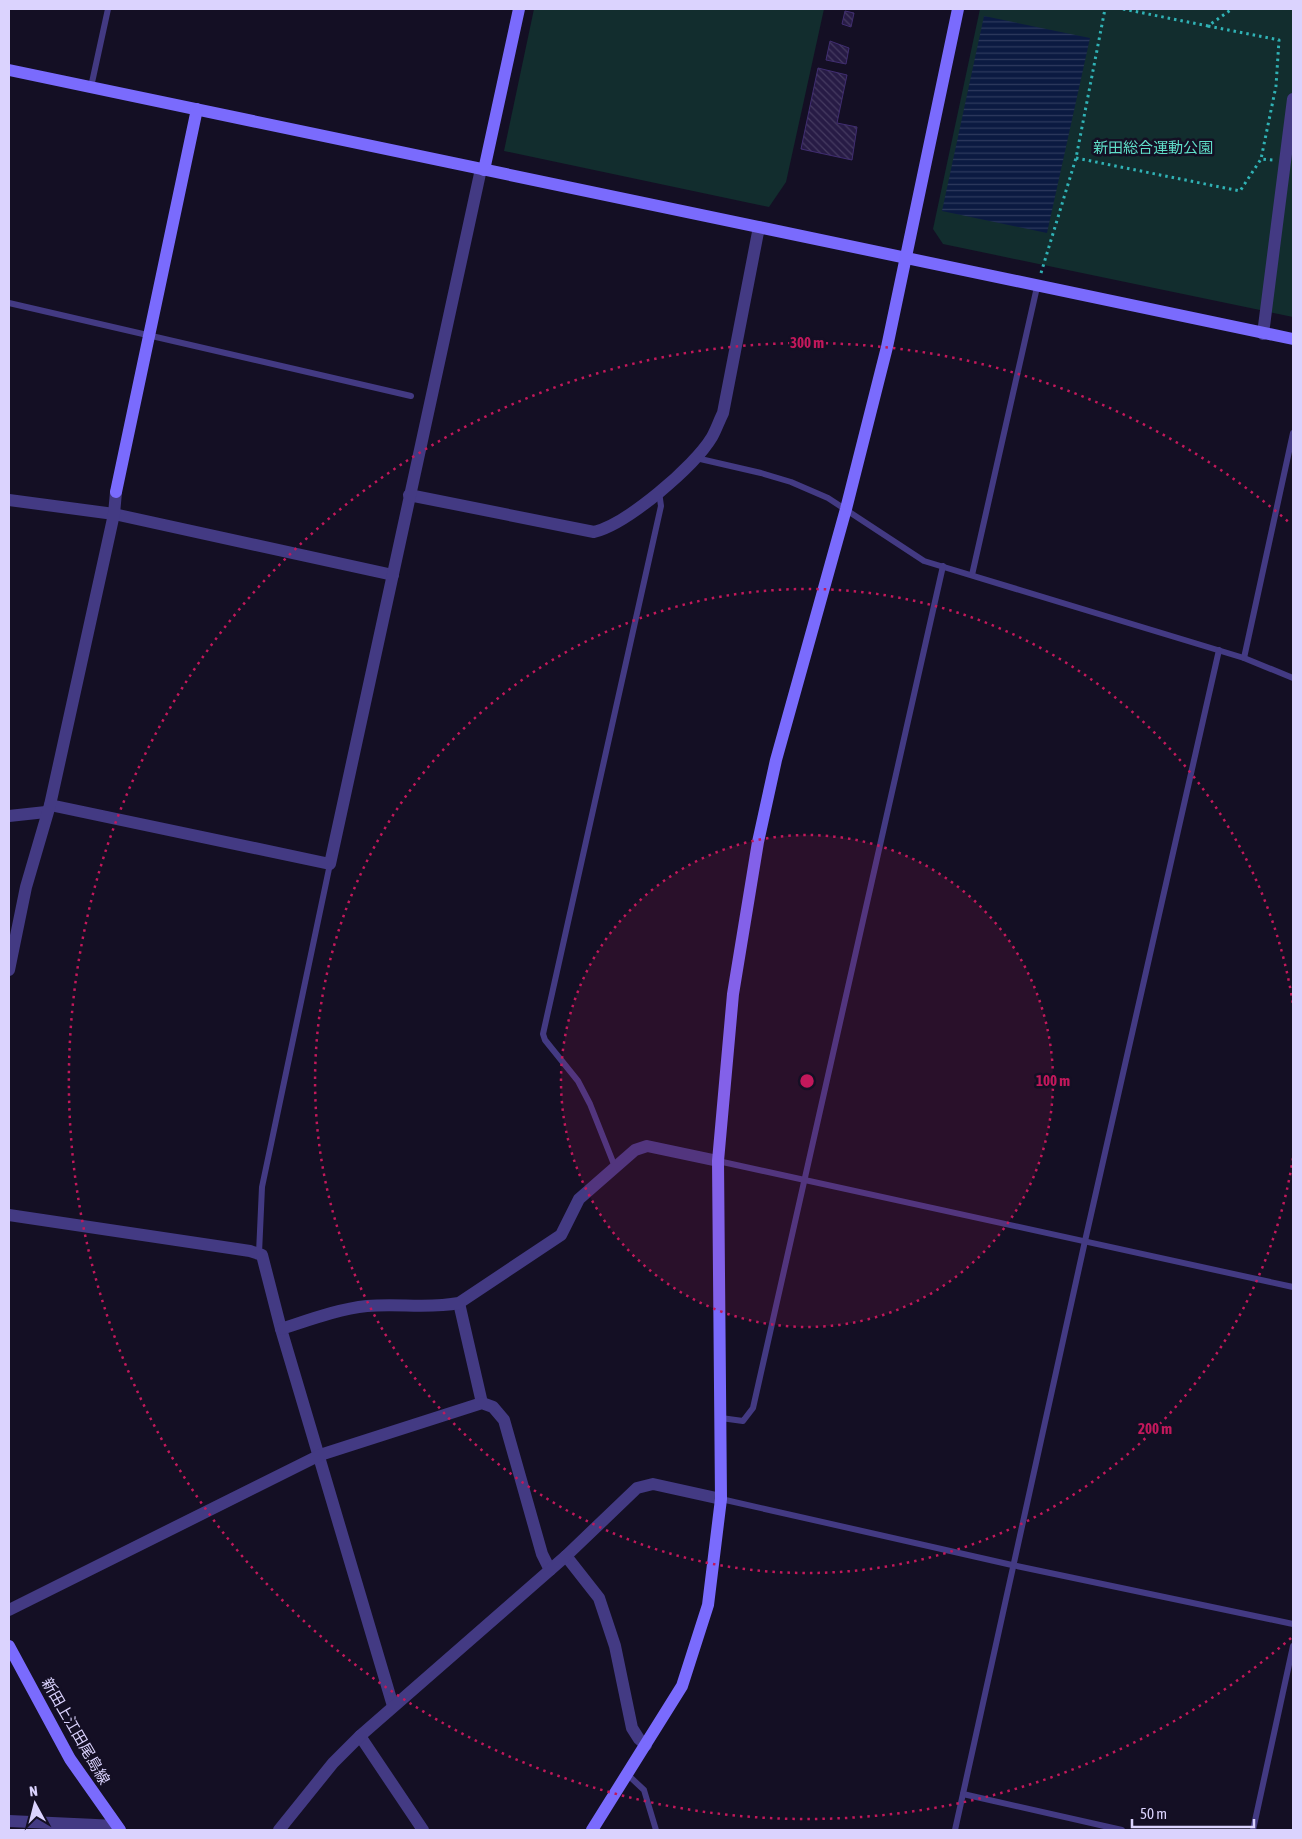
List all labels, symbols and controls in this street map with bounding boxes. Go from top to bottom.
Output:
park label: 新田総合運動公園 [1093,139,1213,156]
text: 300 m [790,334,824,351]
centre of rings [798,1072,816,1090]
text: 100 m [1036,1072,1070,1089]
text: 200 m [1138,1420,1172,1437]
street label: 新田上江田尾島線 [39,1675,113,1787]
north arrow [10,1779,60,1829]
text: N [28,1783,38,1800]
scale bar [1132,1796,1254,1828]
text: 50 m [1140,1805,1167,1822]

